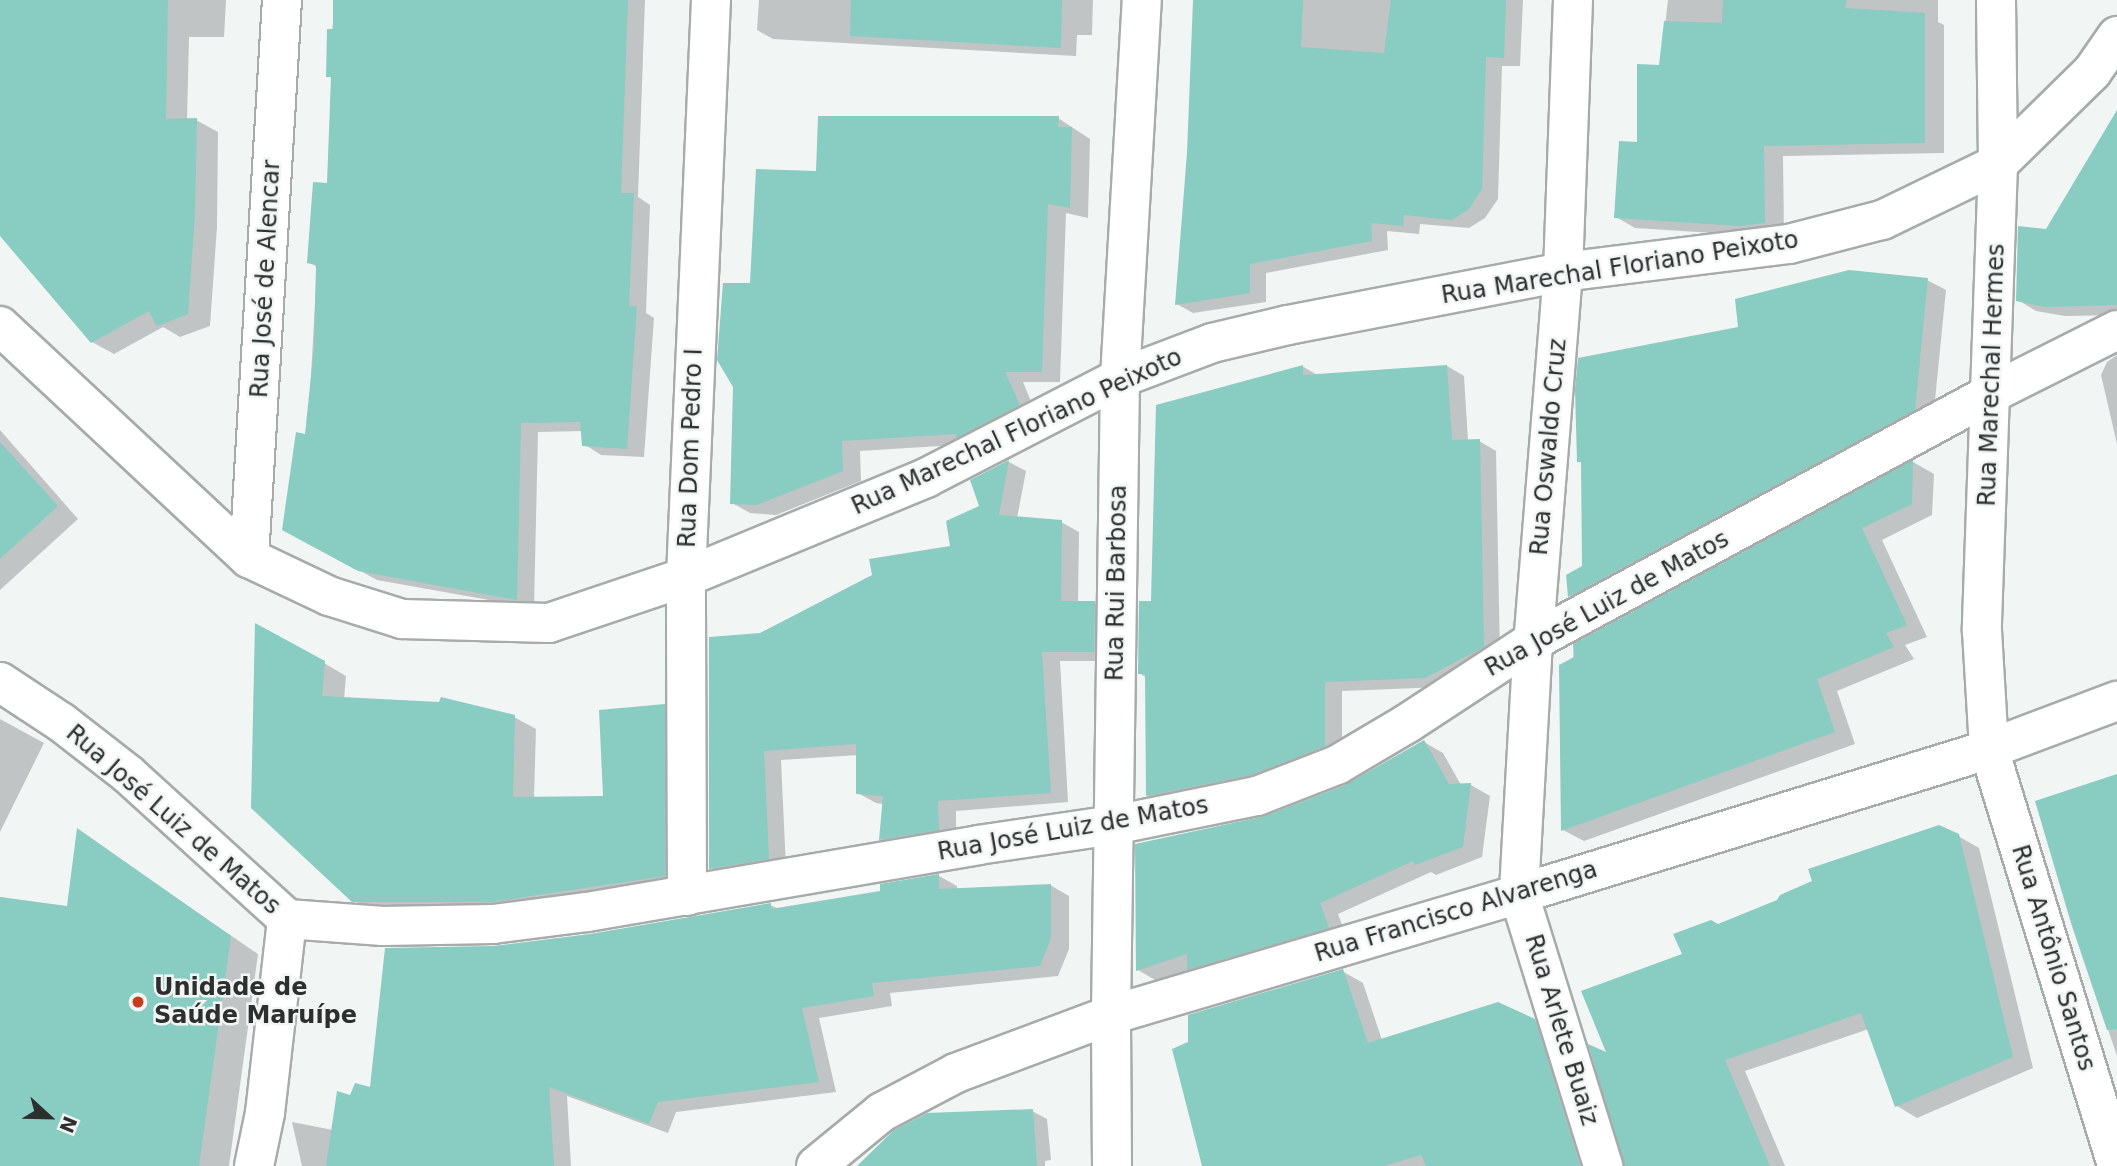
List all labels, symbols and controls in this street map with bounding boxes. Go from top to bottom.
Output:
street label: Rua José de Alencar [245,159,287,399]
street label: Rua Marechal Floriano Peixoto [1439,226,1801,310]
street label: Rua Marechal Hermes [1973,243,2011,507]
street label: Rua Oswaldo Cruz [1525,337,1573,557]
street label: Rua Marechal Floriano Peixoto [847,343,1187,521]
street label: Rua Dom Pedro I [673,348,709,548]
street label: Rua Rui Barbosa [1101,485,1133,681]
street label: Rua José Luiz de Matos [1480,525,1734,683]
street label: Rua José Luiz de Matos [60,719,286,921]
street label: Rua José Luiz de Matos [935,791,1211,867]
street label: Rua Antônio Santos [2005,842,2101,1074]
street label: Rua Francisco Alvarenga [1311,855,1601,969]
street label: Rua Arlete Buaiz [1518,931,1604,1129]
place label: Unidade de Saúde Maruípe [154,974,357,1030]
marker: Unidade de Saúde Maruípe [128,992,148,1012]
north arrow [14,1082,84,1152]
text: N [55,1113,82,1136]

